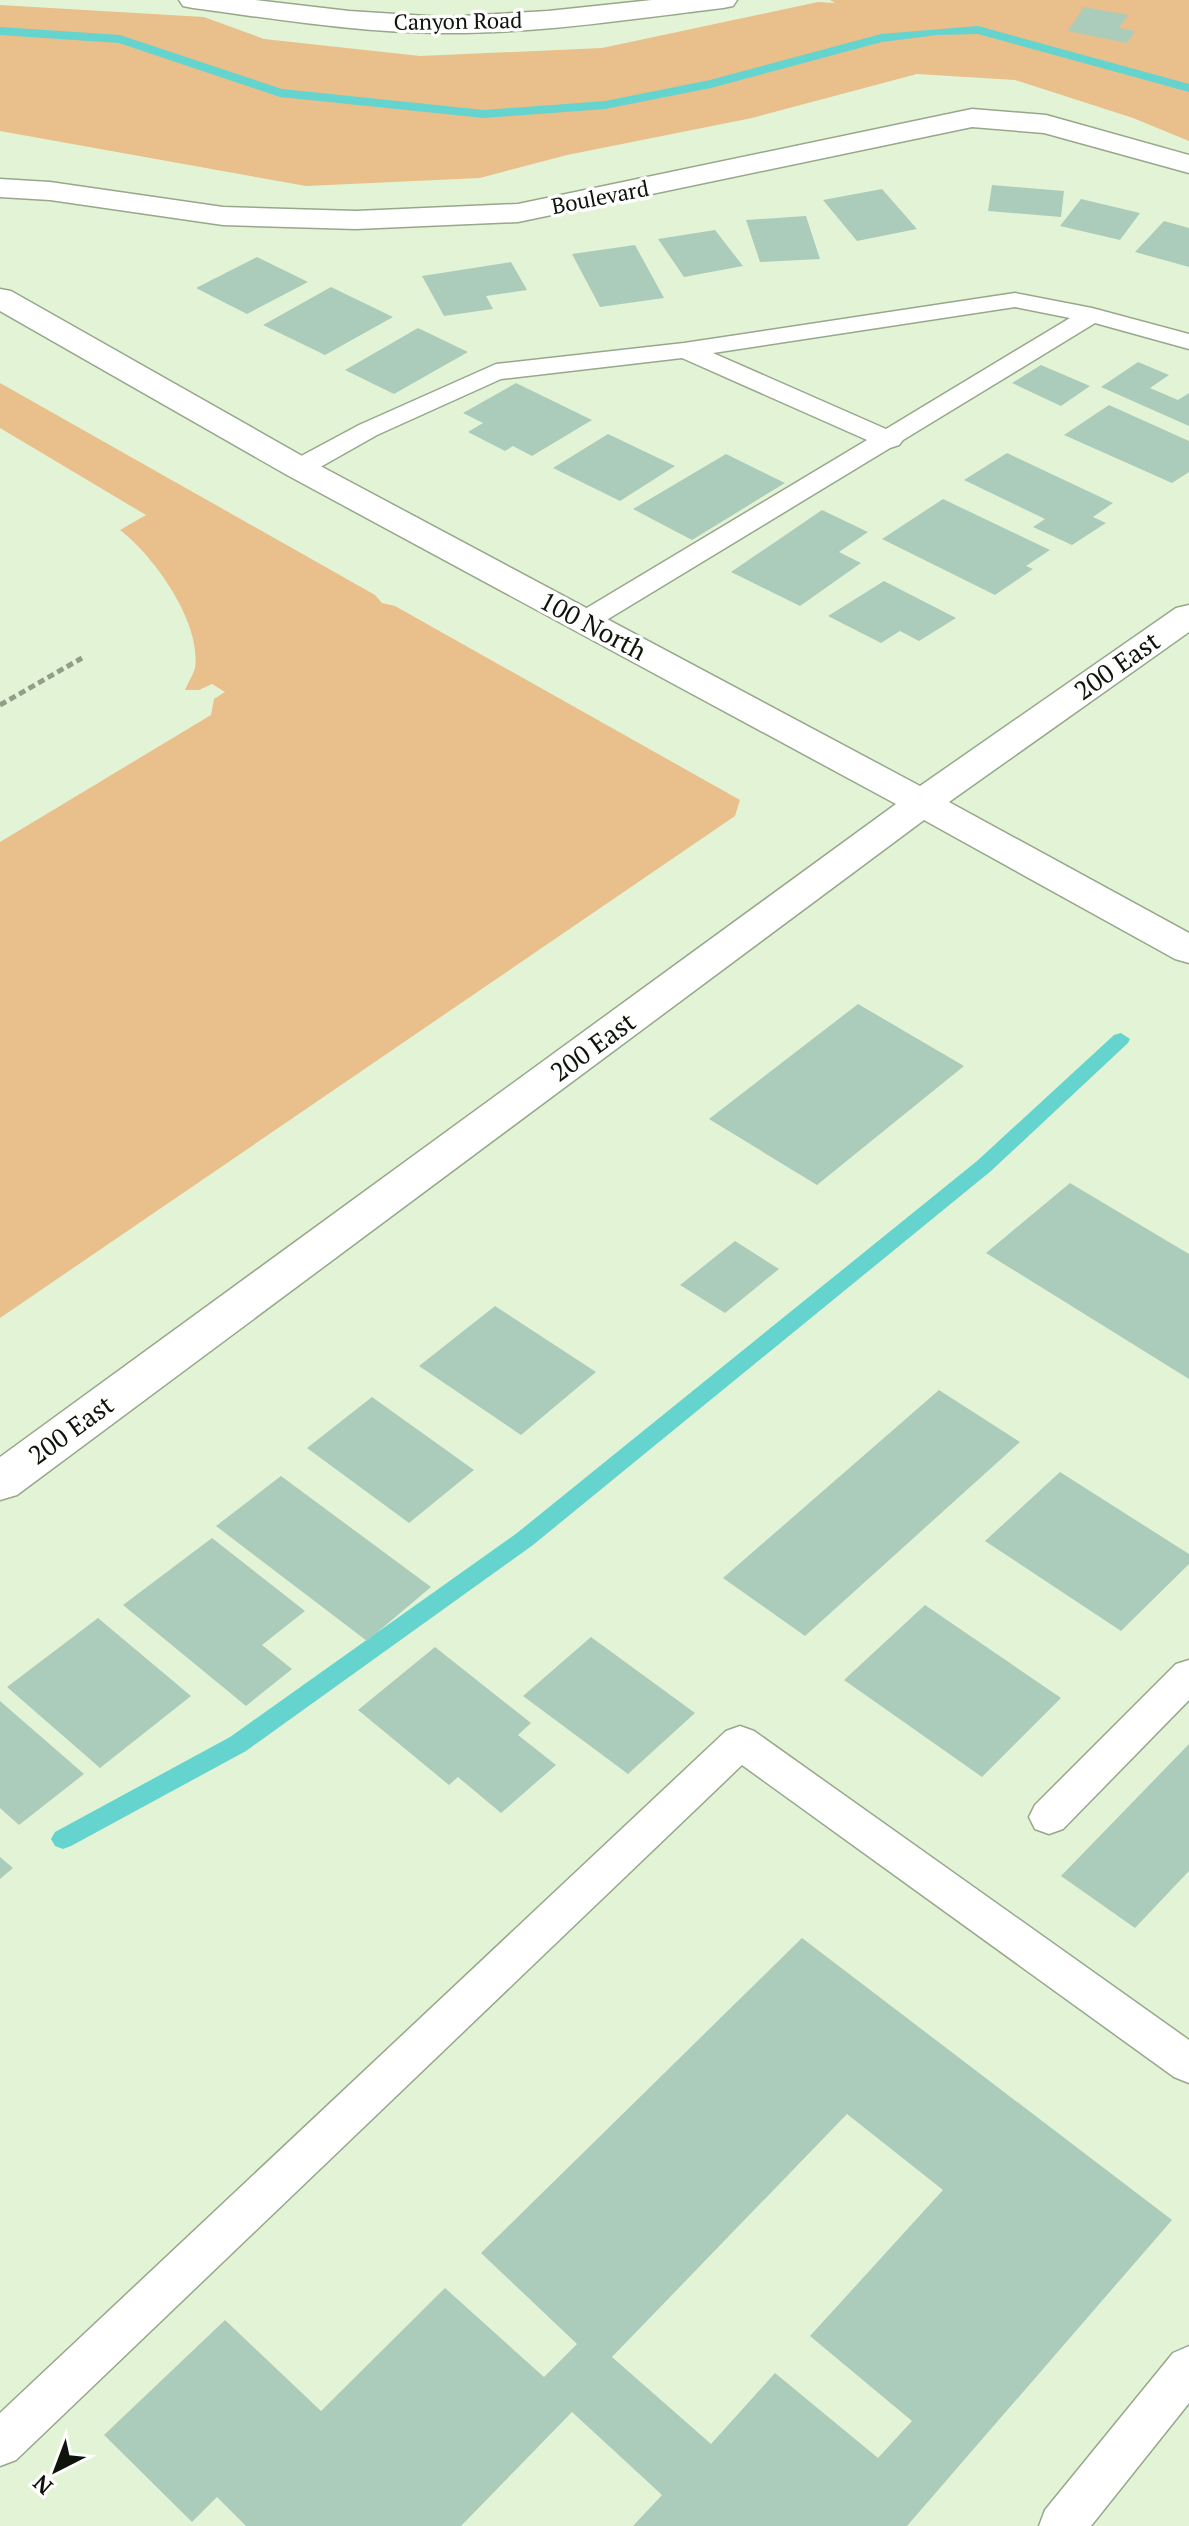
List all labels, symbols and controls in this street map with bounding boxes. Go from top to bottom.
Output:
street label: Canyon Road [393,5,523,36]
street label: Boulevard [549,173,651,220]
street label: 100 North [534,583,653,667]
street label: 200 East [1067,623,1166,707]
street label: 200 East [543,1004,642,1088]
street label: 200 East [21,1387,120,1471]
north arrow [16,2430,96,2510]
text: N [26,2469,58,2502]

